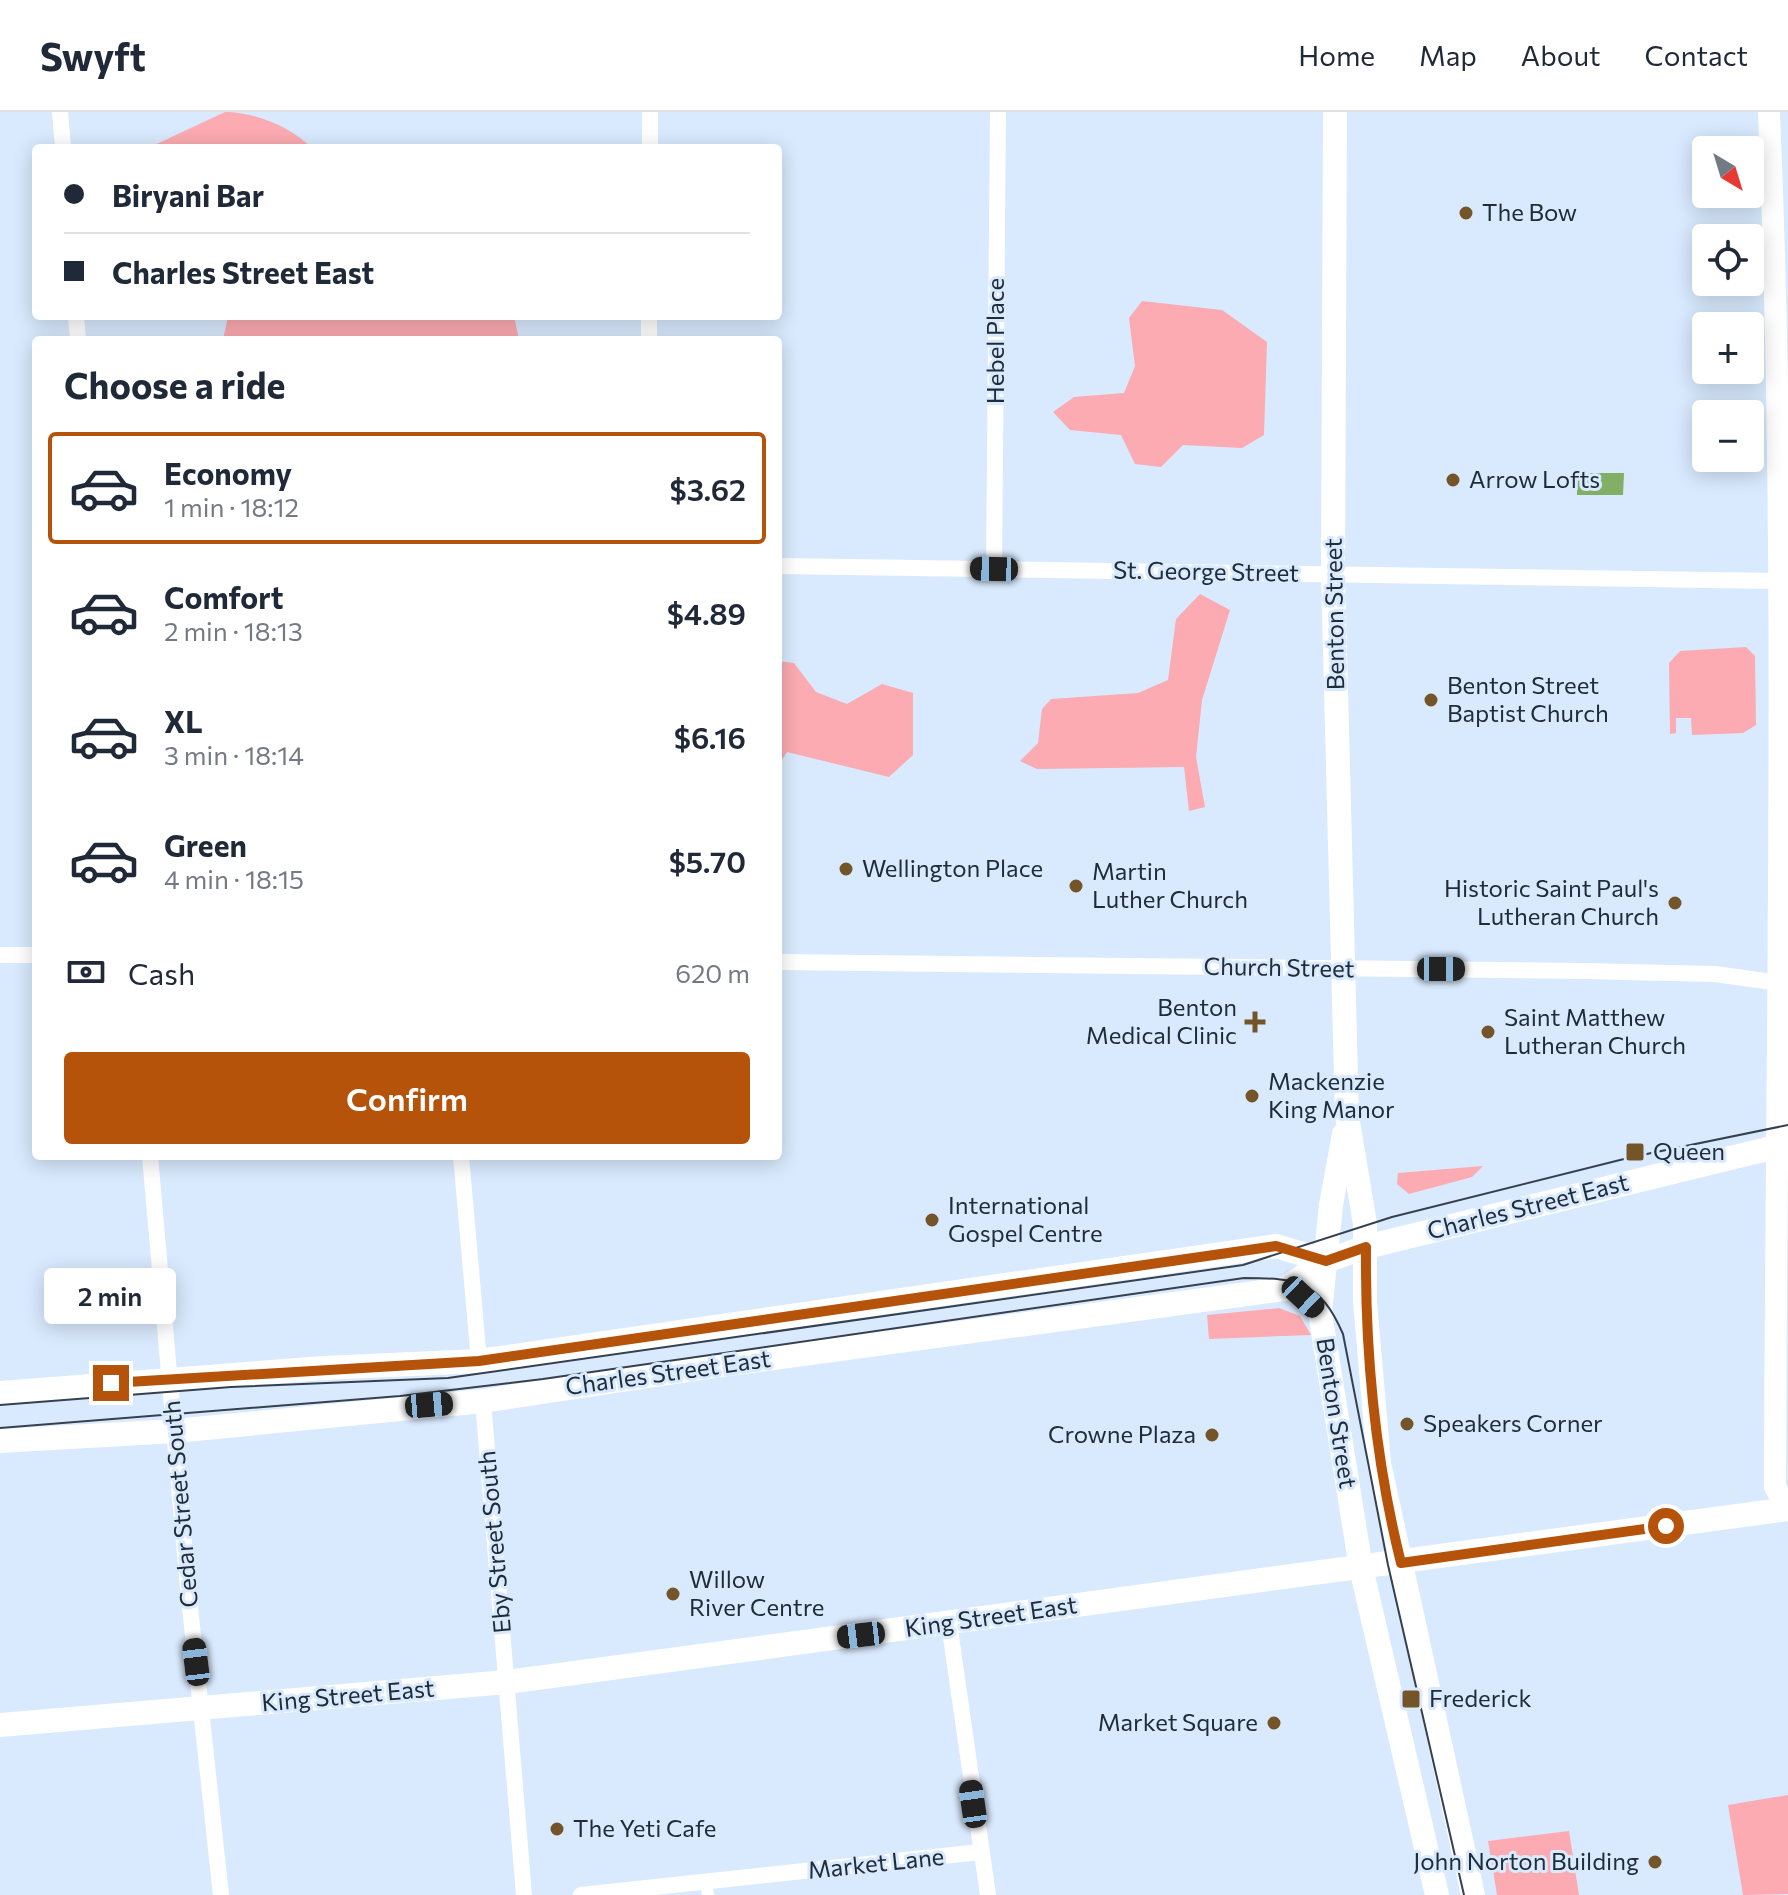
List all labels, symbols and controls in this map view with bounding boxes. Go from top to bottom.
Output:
text: Swyft [40,32,146,79]
text: Home [1298,38,1375,72]
text: Map [1419,38,1477,72]
text: About [1521,38,1601,72]
text: Contact [1645,38,1748,72]
north arrow [1692,136,1764,208]
map controls [1692,136,1764,472]
text: Biryani Bar [112,176,264,213]
place label: The Bow [1482,197,1577,226]
marker: The Bow [1457,204,1475,222]
button: locate [1692,224,1764,296]
text: Charles Street East [112,253,374,290]
street label: Hebel Place [980,278,1009,404]
button: + [1692,312,1764,384]
text: Choose a ride [64,362,285,406]
button: − [1692,400,1764,472]
icon: car [68,452,140,524]
text: Economy [164,454,292,491]
place label: Arrow Lofts [1469,464,1600,493]
text: $3.62 [670,470,746,507]
marker: Arrow Lofts [1444,471,1462,489]
text: 1 min · 18:12 [164,491,299,522]
street label: Benton Street [1318,538,1349,690]
street label: St. George Street [1113,554,1299,587]
car [970,557,1018,581]
icon: car [68,576,140,648]
text: Comfort [164,578,283,615]
text: $4.89 [667,594,746,631]
text: 2 min · 18:13 [164,615,303,646]
place label: Benton Street Baptist Church [1447,670,1609,727]
marker: Benton Street Baptist Church [1422,691,1440,709]
icon: car [68,700,140,772]
text: XL [164,702,203,739]
text: $6.16 [674,718,746,755]
text: 3 min · 18:14 [164,739,304,770]
icon: car [68,824,140,896]
text: Green [164,826,247,863]
text: $5.70 [669,842,746,879]
place label: Wellington Place [862,853,1043,882]
place label: Martin Luther Church [1092,856,1248,913]
marker: Wellington Place [837,860,855,878]
text: 4 min · 18:15 [164,863,304,894]
place label: Historic Saint Paul's Lutheran Church [1444,873,1659,930]
marker: Martin Luther Church [1067,877,1085,895]
marker: Historic Saint Paul's Lutheran Church [1666,894,1684,912]
icon: cash [64,950,108,994]
street label: Church Street [1203,951,1355,982]
text: Cash [128,954,195,991]
text: 620 m [675,957,750,988]
car [1417,957,1465,981]
place label: Benton Medical Clinic [1086,992,1237,1049]
place label: Saint Matthew Lutheran Church [1504,1002,1686,1059]
marker: Benton Medical Clinic [1244,1011,1266,1033]
marker: Saint Matthew Lutheran Church [1479,1023,1497,1041]
button: Confirm [64,1052,750,1144]
place label: Mackenzie King Manor [1268,1066,1395,1123]
marker: Mackenzie King Manor [1243,1087,1261,1105]
place label: Queen [1653,1136,1725,1165]
marker: Queen [1624,1141,1646,1163]
street label: Charles Street East [1424,1166,1631,1245]
place label: International Gospel Centre [948,1190,1103,1247]
marker: International Gospel Centre [923,1211,941,1229]
callout: 2 min [45,1267,177,1323]
car [1277,1272,1329,1322]
text: 2 min [78,1280,142,1311]
street label: Benton Street [1311,1335,1364,1490]
street label: Charles Street East [564,1343,772,1400]
route end [93,1365,129,1401]
car [404,1391,454,1419]
street label: Cedar Street South [156,1399,203,1609]
place label: Speakers Corner [1423,1408,1603,1437]
marker: Speakers Corner [1398,1415,1416,1433]
place label: Crowne Plaza [1048,1419,1196,1448]
marker: Crowne Plaza [1203,1426,1221,1444]
street label: Eby Street South [471,1450,516,1635]
route start [1648,1508,1684,1544]
place label: Willow River Centre [689,1564,825,1621]
marker: Willow River Centre [664,1585,682,1603]
street label: King Street East [903,1589,1079,1642]
car [836,1620,886,1650]
car [181,1637,211,1687]
street label: King Street East [260,1672,436,1717]
place label: Frederick [1429,1683,1531,1712]
marker: Frederick [1400,1688,1422,1710]
place label: Market Square [1098,1707,1258,1736]
marker: Market Square [1265,1714,1283,1732]
car [958,1779,988,1829]
place label: The Yeti Cafe [573,1813,716,1842]
marker: The Yeti Cafe [548,1820,566,1838]
street label: Market Lane [806,1841,945,1884]
place label: John Norton Building [1413,1846,1639,1875]
marker: John Norton Building [1646,1853,1664,1871]

